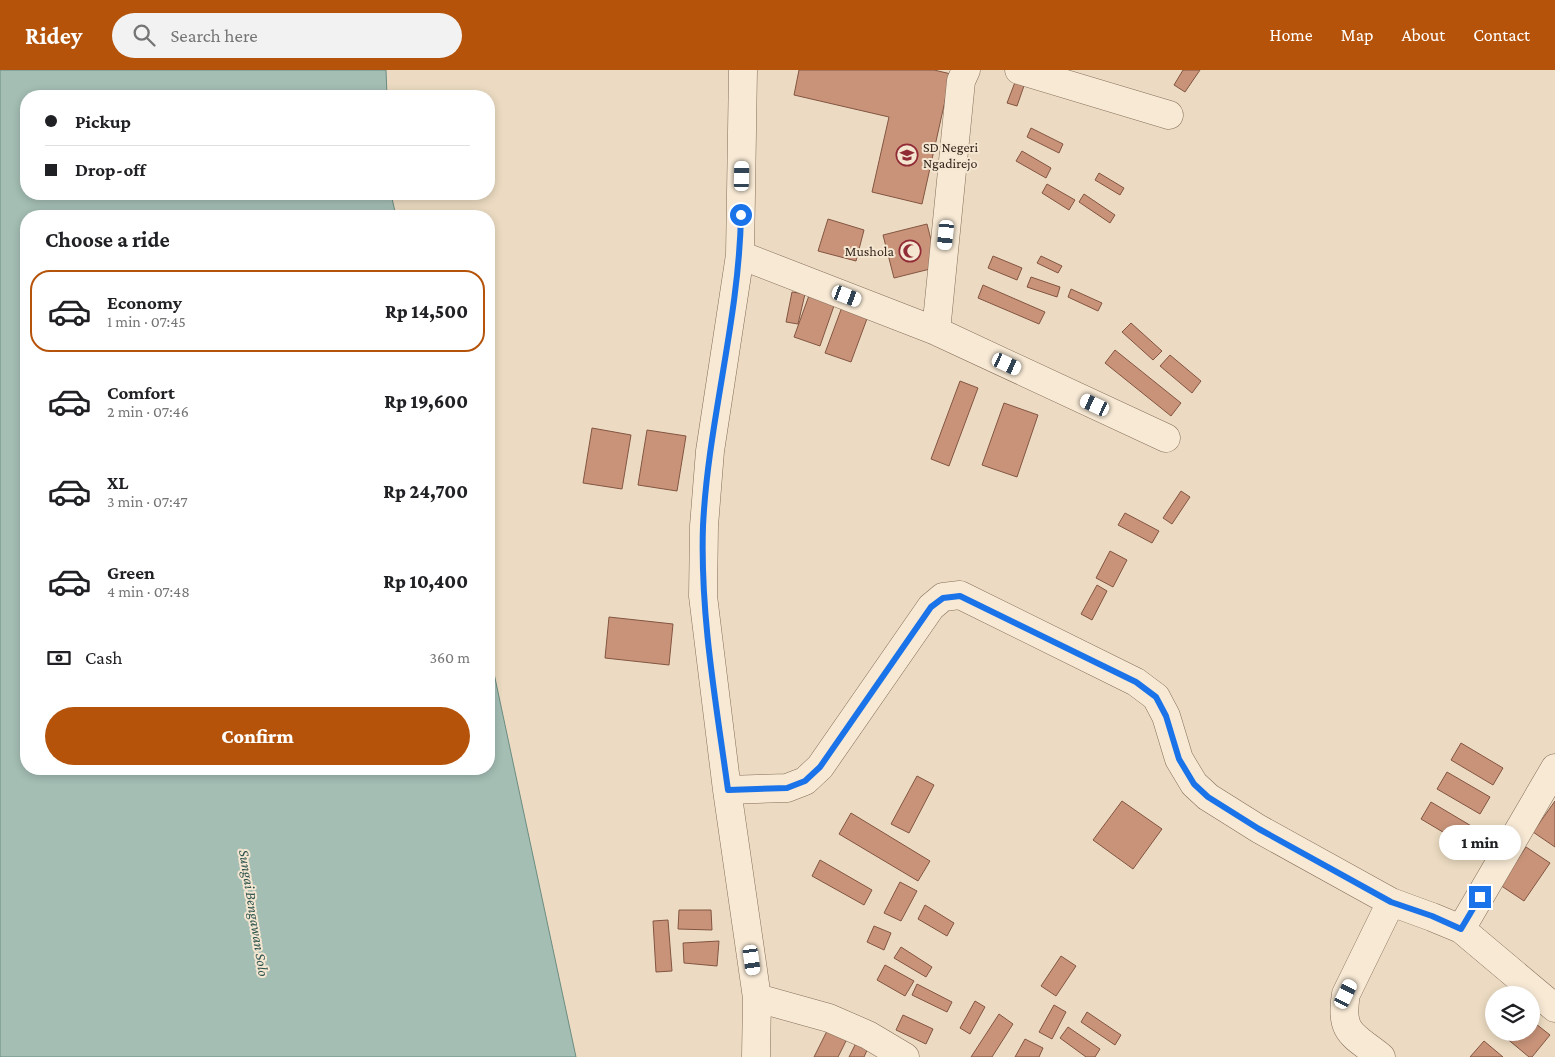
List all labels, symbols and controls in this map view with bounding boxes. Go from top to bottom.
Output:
search box [112,13,462,58]
icon: search [130,21,158,49]
text: Ridey [25,22,82,49]
text: Search here [170,25,258,46]
text: Home [1270,25,1313,45]
text: Map [1341,25,1373,45]
text: About [1401,25,1445,45]
text: Contact [1473,25,1530,45]
text: Pickup [75,111,131,132]
place label: SD Negeri Ngadirejo [923,139,979,172]
school or university icon: SD Negeri Ngadirejo [895,143,919,167]
text: Drop-off [75,159,146,180]
car [734,161,749,191]
route start [730,204,752,226]
car [936,219,955,251]
text: Choose a ride [45,227,170,252]
mosque icon: Mushola [898,239,922,263]
place label: Mushola [845,243,895,259]
car [830,284,863,308]
icon: car [47,289,92,334]
text: Economy [107,292,182,313]
text: Rp 14,500 [385,301,468,322]
text: 1 min · 07:45 [107,313,186,330]
car [990,351,1023,377]
icon: car [47,379,92,424]
text: Comfort [107,382,175,403]
text: Rp 19,600 [384,391,468,412]
car [1078,392,1111,418]
text: 2 min · 07:46 [107,403,189,420]
icon: car [47,469,92,514]
text: XL [107,472,129,493]
text: Rp 24,700 [383,481,468,502]
text: 3 min · 07:47 [107,493,188,510]
icon: car [47,559,92,604]
text: Green [107,562,155,583]
text: Rp 10,400 [383,571,468,592]
text: 4 min · 07:48 [107,583,190,600]
icon: cash [45,644,73,672]
text: Cash [85,647,123,668]
text: 360 m [429,649,470,666]
button: Confirm [45,707,470,765]
callout: 1 min [1439,824,1521,860]
text: 1 min [1461,834,1499,851]
water label: Sungai Bengawan Solo [235,848,272,978]
route end [1469,886,1491,908]
car [742,944,761,976]
car [1332,977,1359,1011]
map controls [1485,986,1540,1041]
button: layers [1485,986,1540,1041]

